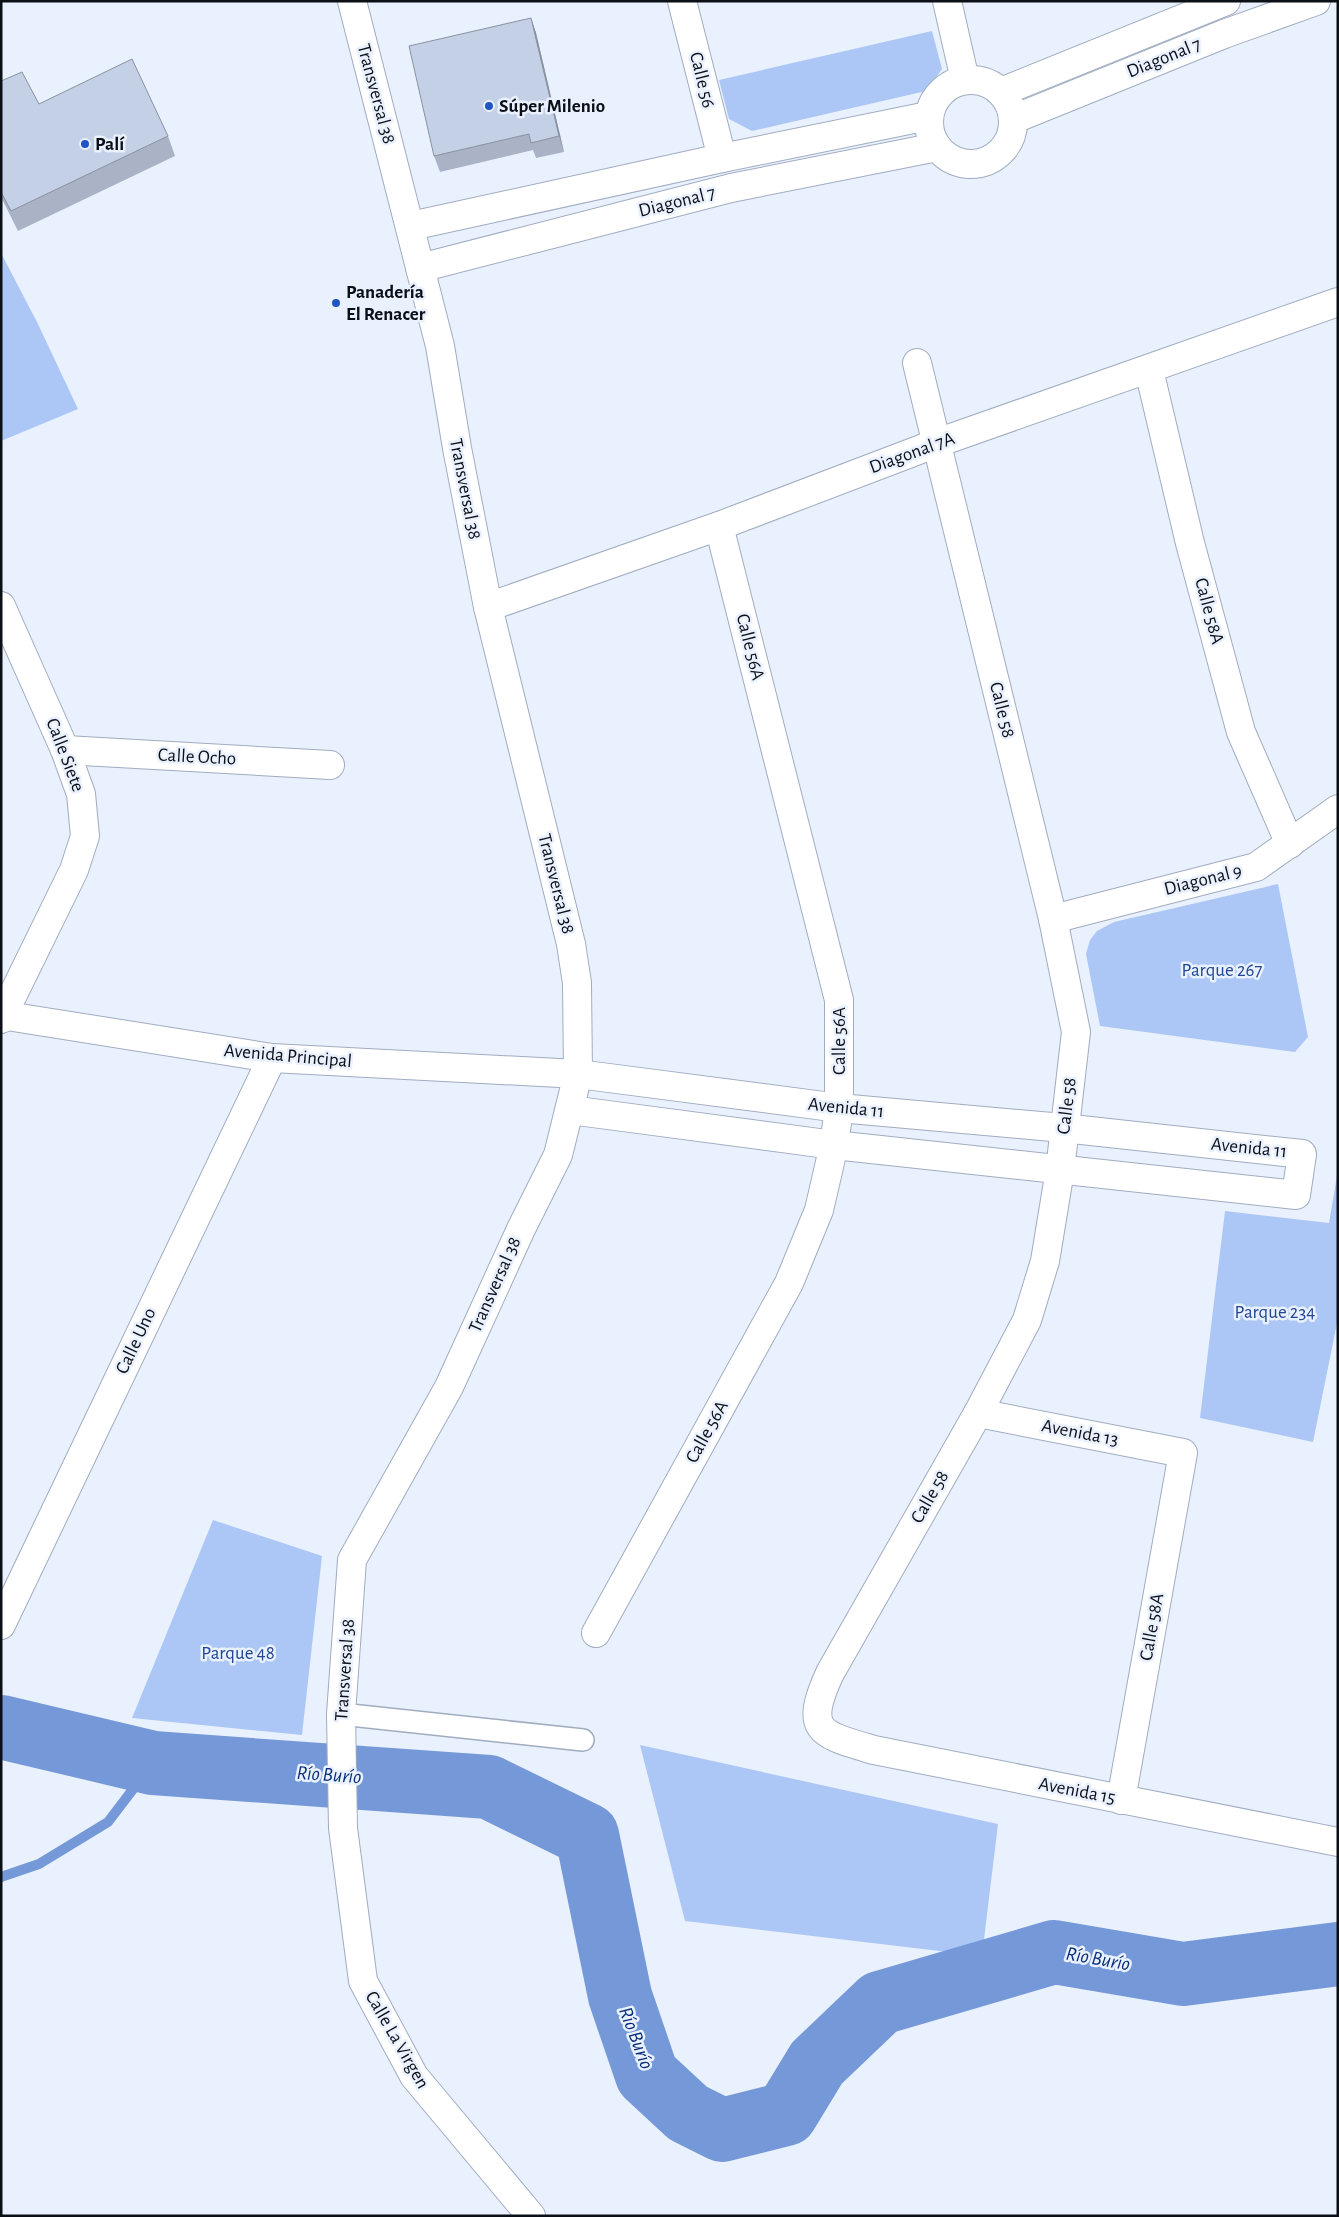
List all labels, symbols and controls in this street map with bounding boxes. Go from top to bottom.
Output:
street label: Diagonal 7 [1124,34,1204,81]
street label: Transversal 38 [354,42,398,146]
street label: Calle 56 [686,50,718,110]
place label: Súper Milenio [499,97,605,116]
marker: Súper Milenio [483,100,495,112]
place label: Palí [95,135,125,154]
marker: Palí [79,138,91,150]
street label: Diagonal 7 [637,183,717,221]
place label: Panadería El Renacer [346,283,426,324]
marker: Panadería El Renacer [330,297,342,309]
street label: Diagonal 7A [867,429,957,477]
street label: Transversal 38 [446,437,484,541]
street label: Calle 58A [1191,576,1227,646]
street label: Calle 56A [733,612,767,682]
street label: Calle 58 [986,680,1018,740]
street label: Calle Siete [42,716,88,794]
street label: Calle Ocho [157,745,237,769]
street label: Transversal 38 [534,832,578,936]
street label: Diagonal 9 [1162,861,1244,899]
park label: Parque 267 [1182,961,1262,980]
street label: Calle 56A [830,1007,849,1075]
street label: Avenida Principal [223,1041,353,1071]
street label: Calle 58 [1054,1077,1080,1135]
street label: Avenida 11 [807,1095,885,1121]
street label: Avenida 11 [1210,1135,1288,1161]
street label: Transversal 38 [465,1234,525,1336]
park label: Parque 234 [1235,1303,1315,1322]
street label: Calle Uno [112,1305,160,1377]
street label: Calle 56A [682,1398,732,1466]
street label: Avenida 13 [1040,1416,1120,1450]
street label: Calle 58 [908,1468,952,1526]
street label: Calle 58A [1137,1592,1167,1662]
street label: Transversal 38 [332,1618,358,1722]
park label: Parque 48 [201,1644,275,1663]
water label: Río Burío [296,1763,362,1787]
street label: Avenida 15 [1037,1774,1117,1808]
water label: Río Burío [1064,1944,1132,1974]
street label: Calle La Virgen [362,1988,432,2092]
water label: Río Burío [615,2004,657,2072]

